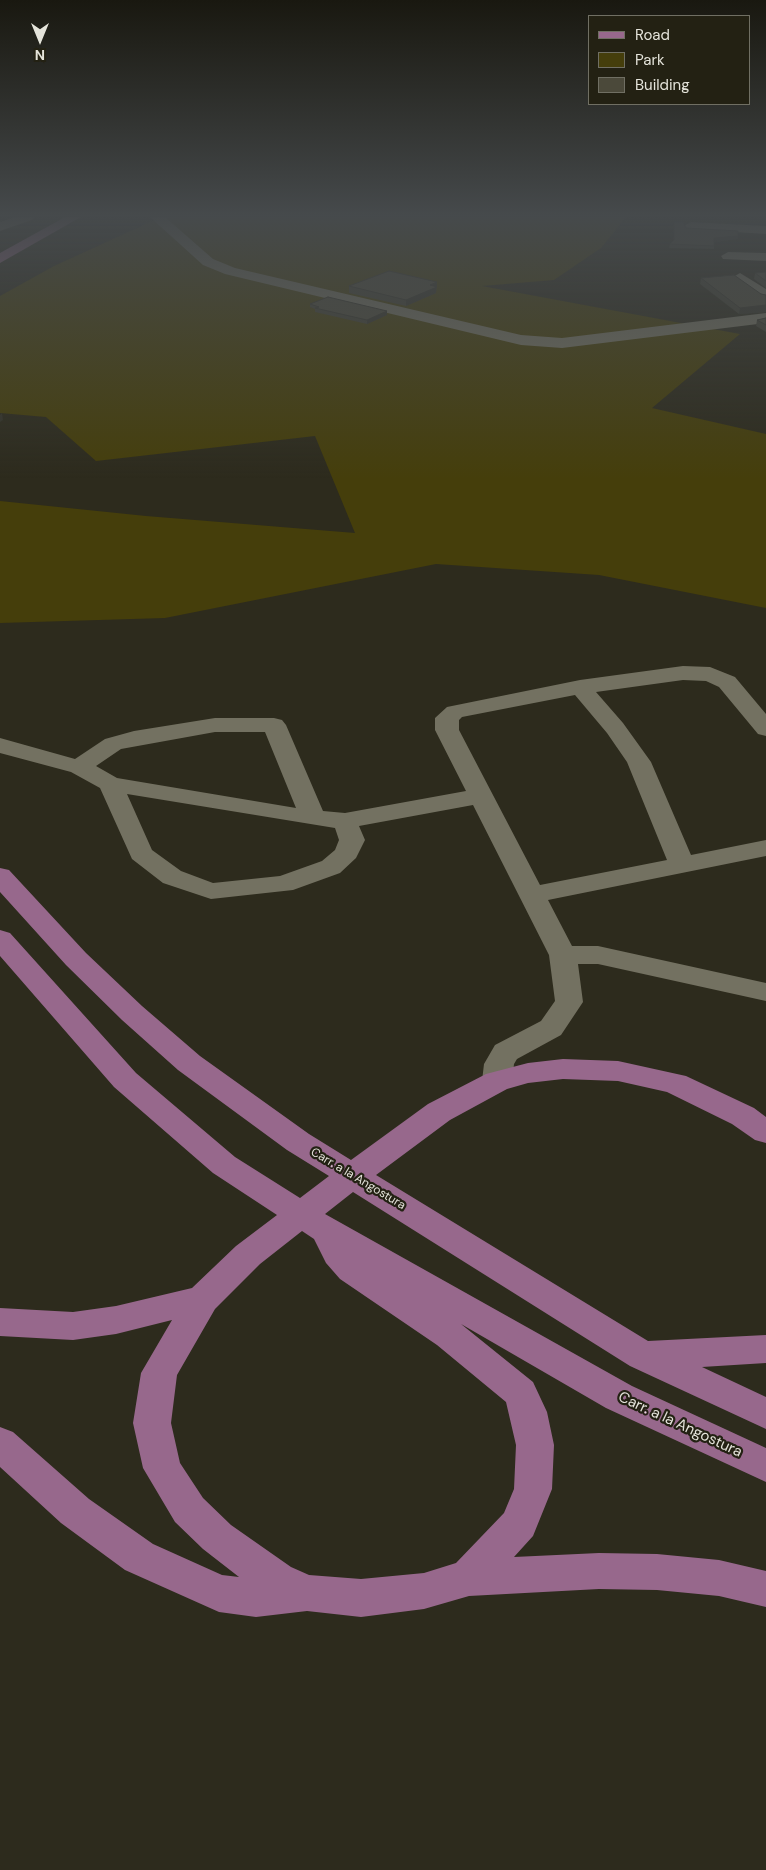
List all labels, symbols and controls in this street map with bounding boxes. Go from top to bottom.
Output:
north arrow [15,15,65,65]
legend [588,15,751,105]
text: Road [635,25,670,45]
text: N [35,46,45,64]
text: Park [635,50,665,70]
text: Building [635,75,690,95]
street label: Carr. a la Angostura [308,1145,408,1213]
street label: Carr. a la Angostura [615,1388,745,1462]

